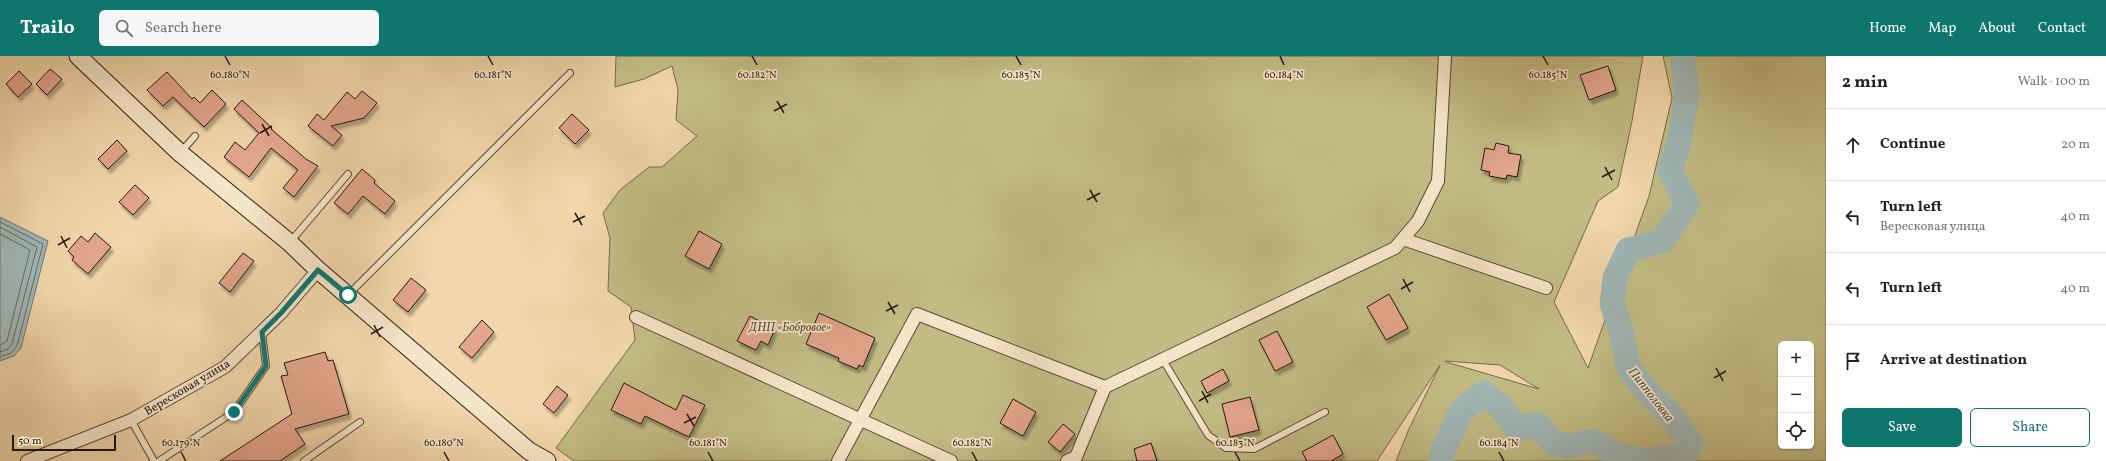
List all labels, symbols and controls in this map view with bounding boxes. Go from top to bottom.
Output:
search box [99,10,379,46]
text: Trailo [20,15,75,41]
icon: search [113,17,135,39]
text: Search here [145,18,222,39]
text: Home [1869,19,1906,38]
text: Map [1928,19,1956,38]
text: About [1978,19,2016,38]
text: Contact [2038,19,2086,38]
text: 60.180°N [210,68,250,82]
text: 60.181°N [474,68,512,82]
text: 60.182°N [738,68,777,82]
text: 60.183°N [1002,68,1041,82]
text: 60.184°N [1265,68,1304,82]
text: 60.185°N [1529,68,1568,82]
text: 2 min [1842,71,1888,94]
text: Walk · 100 m [2018,73,2090,91]
icon: ahead [1842,134,1864,156]
text: Continue [1880,134,1945,155]
text: 20 m [2061,136,2090,154]
text: Turn left [1880,197,1942,218]
icon: left [1842,206,1864,228]
text: 40 m [2061,208,2090,226]
text: Вересковая улица [1880,218,1986,236]
icon: left [1842,278,1864,300]
text: Turn left [1880,278,1942,299]
text: 40 m [2061,280,2090,298]
route start [339,286,357,304]
park label: ДНП «Бобровое» [748,320,831,336]
map controls [1778,341,1814,449]
button: + [1778,341,1814,377]
icon: arrive [1842,350,1864,372]
text: Arrive at destination [1880,350,2027,371]
street label: Вересковая улица [142,356,233,420]
water label: Пипполовка [1623,364,1678,426]
button: − [1778,377,1814,413]
route end [225,403,243,421]
button: Save [1842,408,1962,447]
button: Share [1970,408,2090,447]
button: locate [1778,413,1814,449]
scale bar [12,433,116,452]
text: 50 m [18,434,42,449]
text: 60.179°N [162,436,201,450]
text: 60.180°N [424,436,464,450]
text: 60.181°N [689,436,727,450]
text: 60.182°N [953,436,992,450]
text: 60.183°N [1216,436,1255,450]
text: 60.184°N [1480,436,1519,450]

